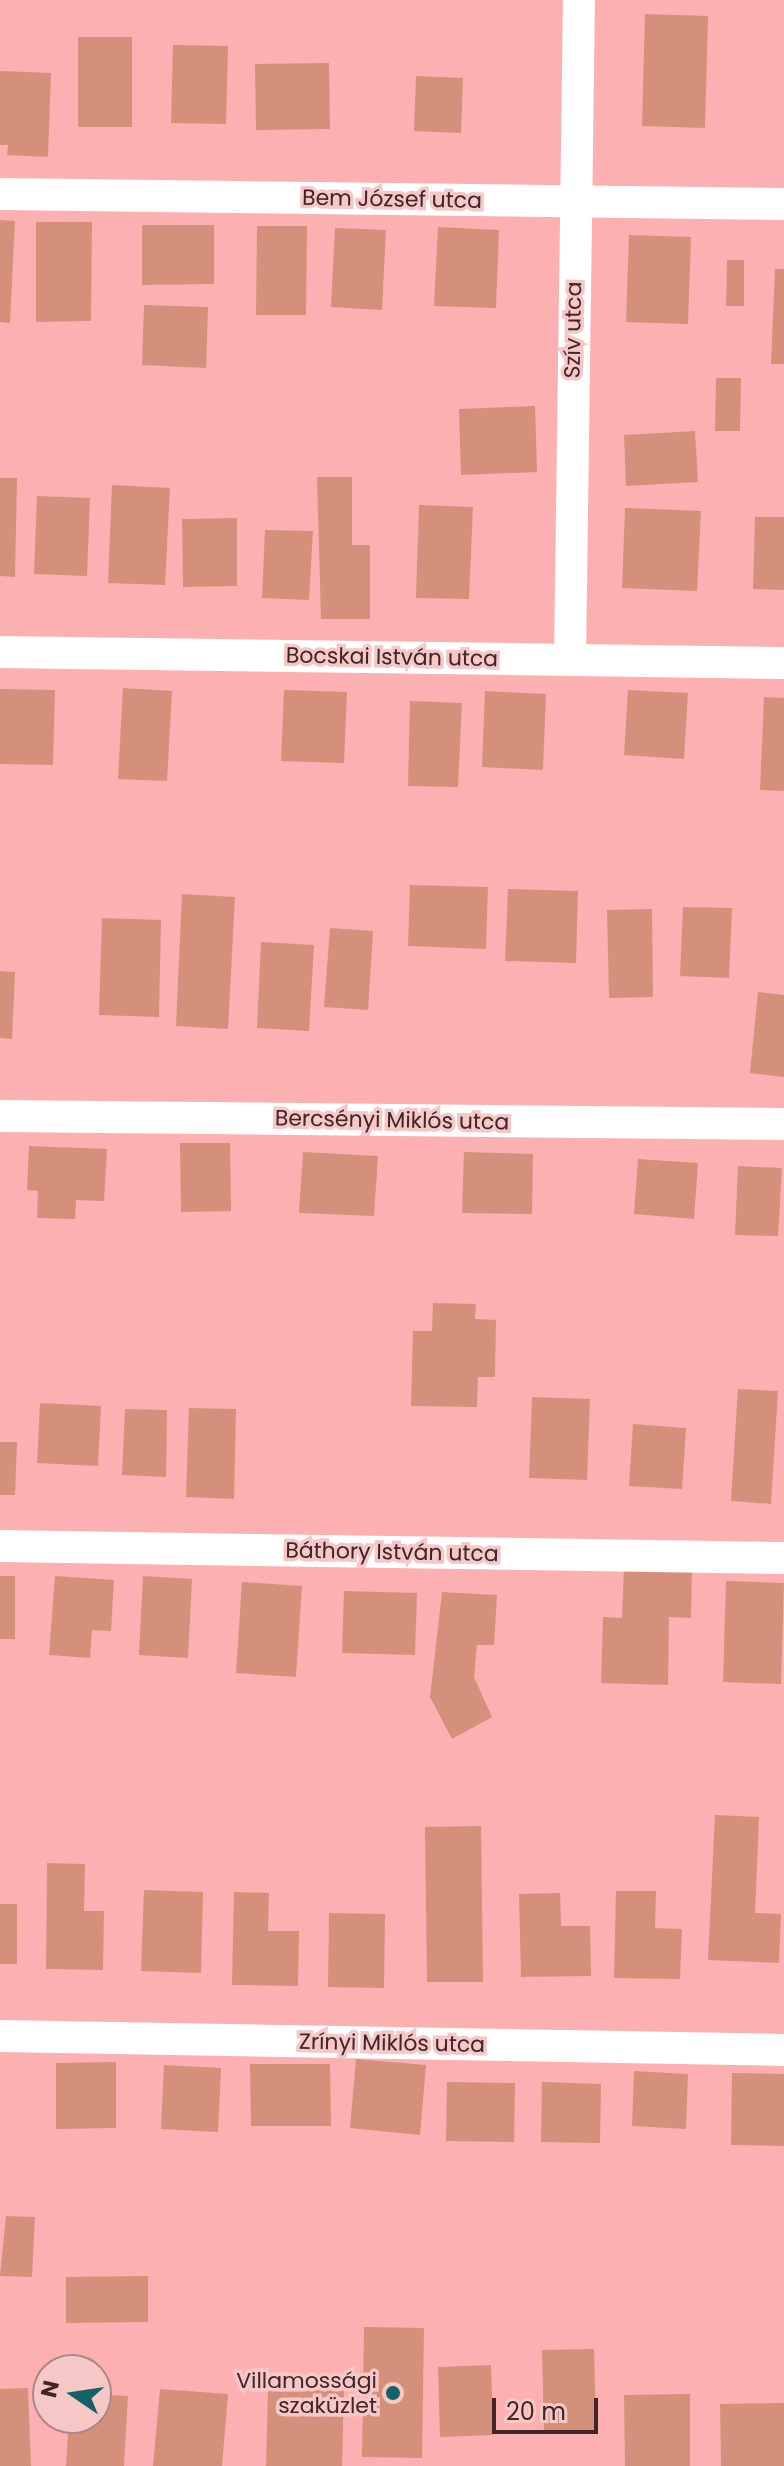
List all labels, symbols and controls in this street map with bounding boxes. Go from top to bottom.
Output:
street label: Bem József utca [302,184,482,214]
street label: Szív utca [559,281,587,379]
street label: Bocskai István utca [286,642,498,672]
street label: Bercsényi Miklós utca [275,1105,509,1135]
street label: Báthory István utca [285,1537,499,1567]
street label: Zrínyi Miklós utca [299,2028,485,2058]
north arrow [32,2354,112,2434]
place label: Villamossági szaküzlet [236,2367,377,2418]
text: N [33,2377,67,2400]
scale bar [496,2382,602,2432]
marker: Villamossági szaküzlet [384,2384,402,2402]
text: 20 m [506,2395,566,2428]

